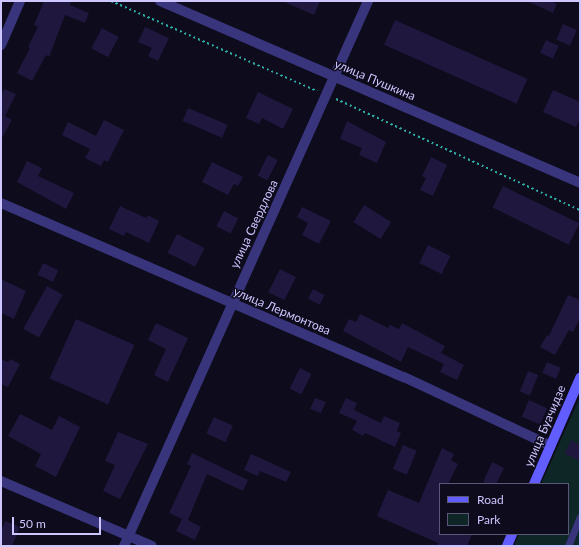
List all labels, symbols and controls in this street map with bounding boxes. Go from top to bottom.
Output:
street label: улица Пушкина [332,56,418,104]
street label: улица Свердлова [227,178,281,270]
street label: улица Лермонтова [231,284,333,338]
street label: улица Буачидзе [521,383,569,469]
legend [439,483,569,535]
text: Road [477,492,504,507]
scale bar [14,509,103,535]
text: Park [477,512,500,527]
text: 50 m [19,516,46,531]

